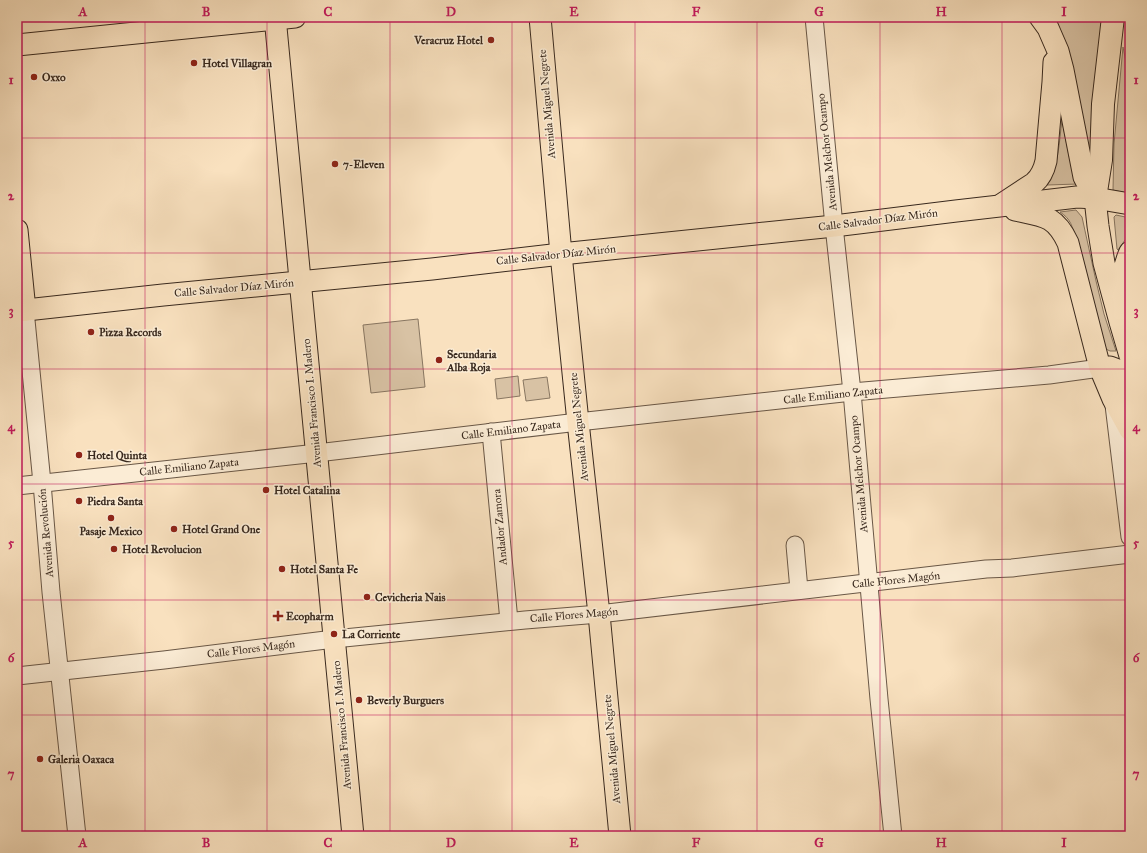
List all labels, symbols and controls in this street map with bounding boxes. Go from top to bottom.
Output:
text: A [78,4,88,20]
text: B [202,4,211,20]
text: C [324,4,333,20]
text: D [446,4,456,20]
text: E [569,4,579,20]
text: F [692,4,701,20]
text: G [814,4,824,20]
text: H [935,4,947,20]
text: I [1061,4,1067,20]
place label: Veracruz Hotel [413,34,484,47]
marker: Veracruz Hotel [486,35,496,45]
street label: Avenida Miguel Negrete [536,48,558,160]
place label: Hotel Villagran [202,57,272,70]
marker: Hotel Villagran [189,58,199,68]
place label: Oxxo [42,71,66,84]
text: 1 [8,72,14,88]
marker: Oxxo [29,72,39,82]
text: 1 [1133,72,1139,88]
street label: Avenida Melchor Ocampo [814,92,840,212]
place label: 7-Eleven [343,158,384,171]
marker: 7-Eleven [330,159,340,169]
text: 2 [8,188,15,204]
text: 2 [1133,188,1140,204]
street label: Calle Salvador Díaz Mirón [818,206,938,234]
street label: Calle Salvador Díaz Mirón [496,242,616,268]
street label: Calle Salvador Díaz Mirón [174,276,294,300]
text: 3 [8,303,14,319]
text: 3 [1133,303,1139,319]
place label: Pizza Records [99,326,162,339]
marker: Pizza Records [86,327,96,337]
street label: Avenida Francisco I. Madero [300,338,324,469]
place label: Secundaria Alba Roja [446,348,497,375]
marker: Secundaria Alba Roja [434,355,444,365]
street label: Avenida Miguel Negrete [567,371,591,483]
street label: Calle Emiliano Zapata [783,383,884,407]
street label: Avenida Melchor Ocampo [847,414,871,534]
street label: Calle Emiliano Zapata [461,417,562,443]
text: 4 [7,419,15,435]
text: 4 [1132,419,1140,435]
place label: Hotel Quinta [87,449,147,463]
marker: Hotel Quinta [74,450,84,460]
street label: Calle Emiliano Zapata [139,455,240,479]
place label: Hotel Catalina [274,484,340,497]
marker: Hotel Catalina [261,485,271,495]
street label: Avenida Revolución [36,488,56,579]
street label: Andador Zamora [490,488,510,567]
place label: Piedra Santa [87,495,143,508]
marker: Piedra Santa [74,496,84,506]
marker: Pasaje Mexico [106,513,116,523]
place label: Hotel Grand One [182,523,261,536]
marker: Hotel Grand One [169,524,179,534]
place label: Pasaje Mexico [80,525,143,539]
text: 5 [8,535,15,551]
text: 5 [1133,535,1140,551]
place label: Hotel Revolucion [122,543,202,556]
marker: Hotel Revolucion [109,544,119,554]
place label: Hotel Santa Fe [290,563,359,576]
marker: Hotel Santa Fe [277,564,287,574]
street label: Calle Flores Magón [851,569,941,591]
place label: Cevicheria Nais [375,591,446,604]
marker: Cevicheria Nais [362,592,372,602]
street label: Calle Flores Magón [529,605,619,625]
place label: Ecopharm [286,610,334,624]
marker: Ecopharm [273,611,283,621]
place label: La Corriente [342,628,401,641]
marker: La Corriente [329,629,339,639]
street label: Calle Flores Magón [206,637,296,661]
text: 6 [8,650,16,666]
text: 6 [1133,650,1141,666]
street label: Avenida Francisco I. Madero [330,660,354,791]
street label: Avenida Miguel Negrete [601,693,623,805]
place label: Beverly Burguers [367,694,444,708]
marker: Beverly Burguers [354,695,364,705]
place label: Galeria Oaxaca [48,753,115,766]
marker: Galeria Oaxaca [35,754,45,764]
text: 7 [8,766,15,782]
text: 7 [1133,766,1140,782]
text: A [78,835,88,851]
text: B [202,835,211,851]
text: C [324,835,333,851]
text: D [446,835,456,851]
text: E [569,835,579,851]
text: F [692,835,701,851]
text: G [814,835,824,851]
text: H [935,835,947,851]
text: I [1061,835,1067,851]

